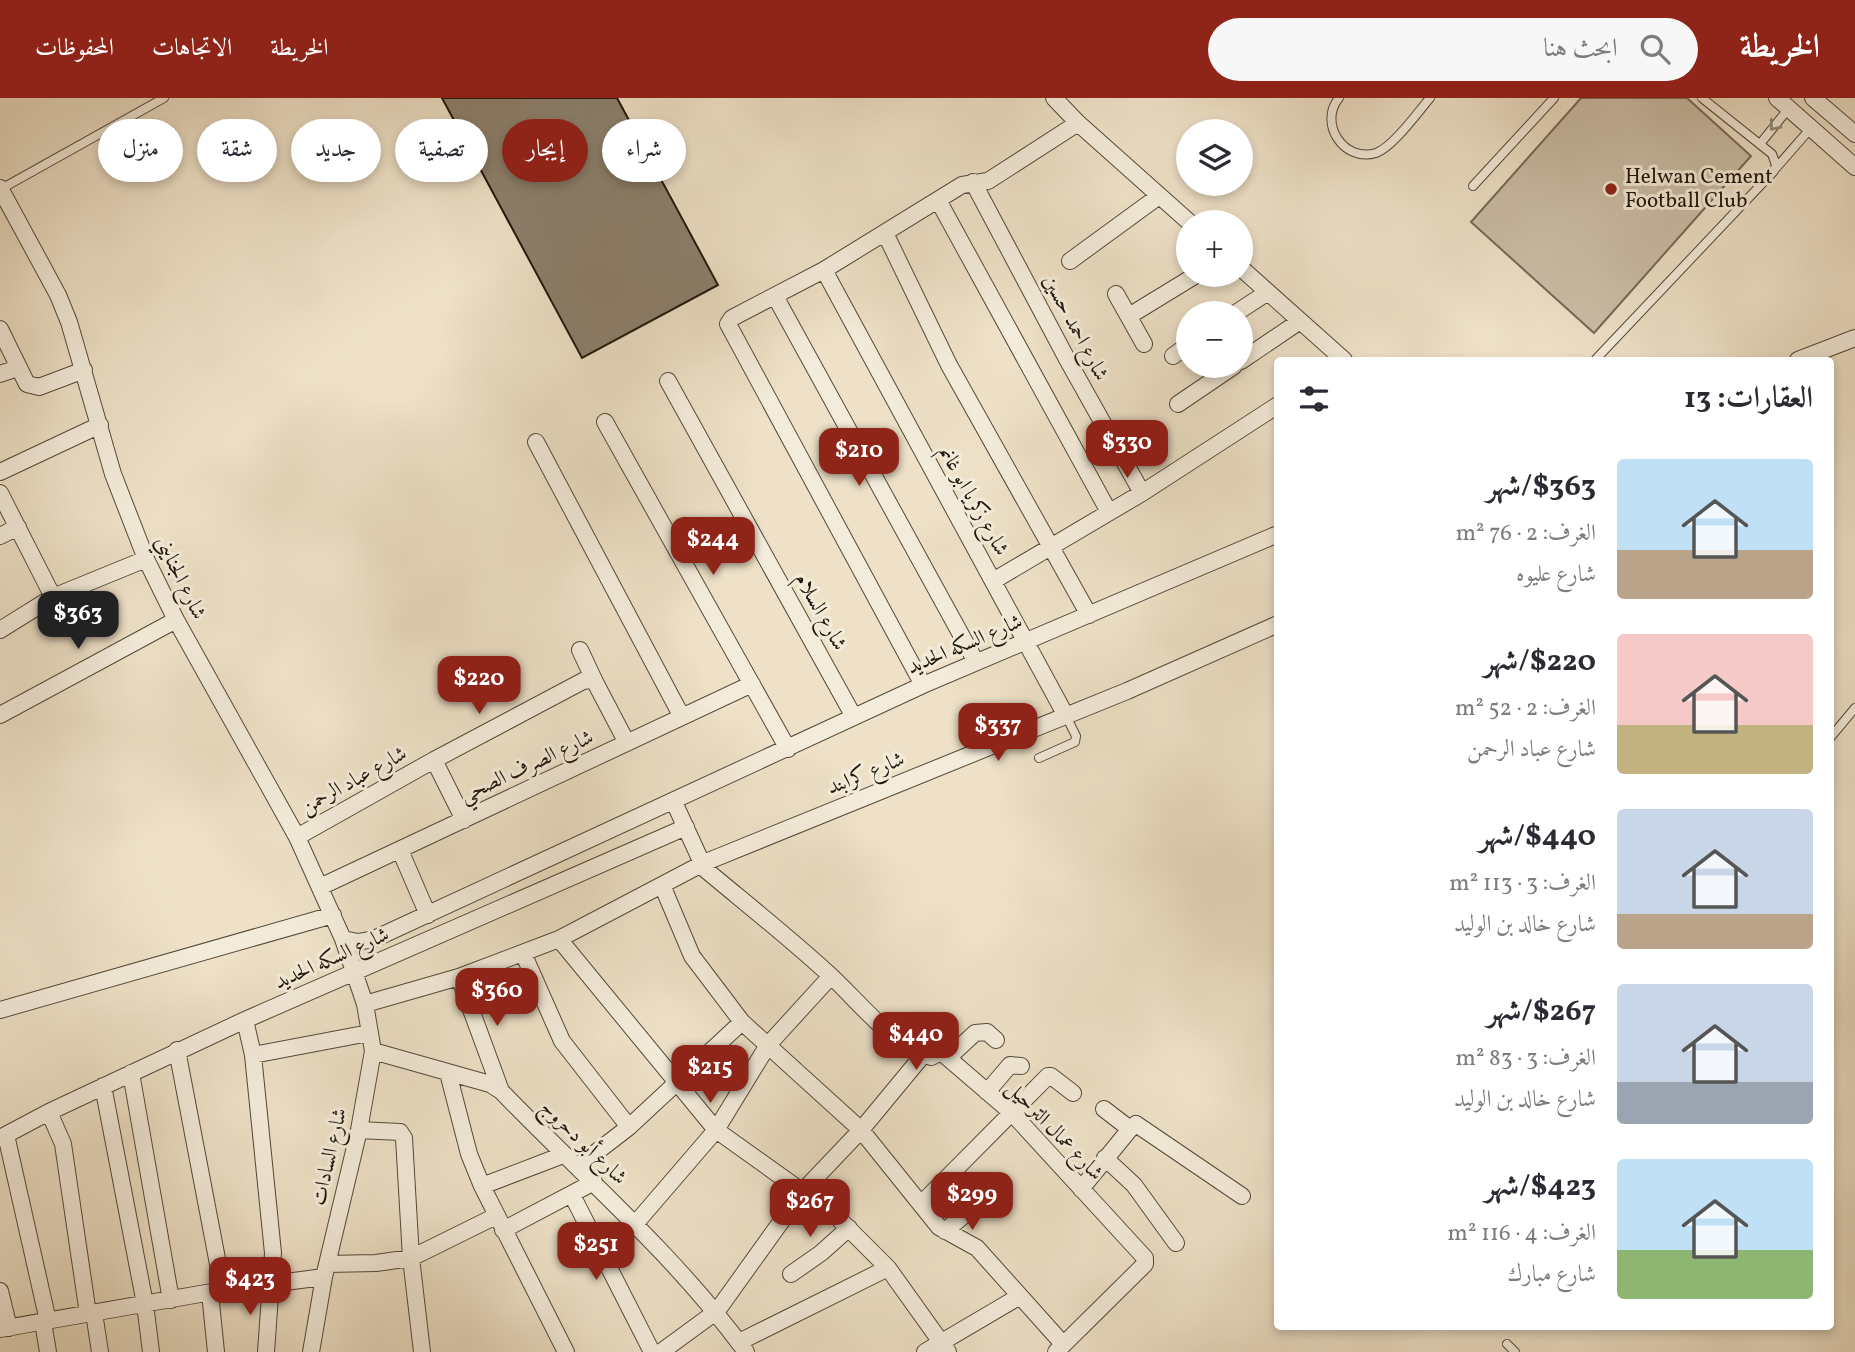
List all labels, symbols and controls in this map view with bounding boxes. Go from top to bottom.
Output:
search box [1208,18,1698,81]
text: الخريطة [1740,26,1820,72]
icon: search [1636,30,1674,68]
text: ابحث هنا [1543,31,1618,67]
text: المحفوظات [35,32,114,66]
text: الاتجاهات [152,32,232,66]
text: الخريطة [270,32,329,66]
one-way arrow [1770,118,1782,131]
chip: منزل [98,119,183,182]
chip: شقة [197,119,277,182]
chip: جديد [291,119,381,182]
chip: تصفية [395,119,488,182]
chip: إيجار [502,119,588,182]
chip: شراء [602,119,686,182]
map controls [1176,119,1253,378]
button: layers [1176,119,1253,196]
place label: Helwan Cement Football Club [1625,163,1773,216]
marker: Helwan Cement Football Club [1603,181,1619,197]
button: + [1176,210,1253,287]
street label: شارع احمد حسين [1033,270,1115,387]
button: − [1176,301,1253,378]
text: العقارات: 13 [1684,378,1813,420]
icon: filters [1295,380,1333,418]
pin: $330 [1086,420,1168,480]
text: $330 [1102,427,1152,459]
pin: $210 [818,428,900,488]
text: $210 [835,435,883,467]
street label: شارع زكريا ابو غانم [929,441,1015,562]
text: $363/شهر [1486,466,1596,508]
icon: home [1673,487,1757,571]
pin: $244 [672,518,754,577]
text: الغرف: 2 · 76 m² [1456,518,1596,550]
text: $244 [687,524,739,556]
street label: شارع الجنايني [145,531,213,626]
text: شارع عليوه [1516,559,1596,591]
street label: شارع السلام [785,568,853,657]
pin: $363 [37,592,119,651]
text: $363 [54,598,102,630]
street label: شارع السكه الحديد [903,608,1028,684]
text: $220/شهر [1484,641,1596,683]
pin: $220 [438,656,520,716]
icon: home [1673,662,1757,746]
text: $220 [454,663,504,695]
text: الغرف: 2 · 52 m² [1455,693,1596,725]
pin: $337 [957,704,1039,763]
text: $337 [974,710,1022,742]
street label: شارع الصرف الصحي [455,723,600,814]
text: شارع عباد الرحمن [1467,734,1596,766]
street label: شارع عباد الرحمن [295,740,413,824]
street label: شارع كرابند [823,745,910,805]
text: $440/شهر [1479,816,1596,858]
icon: home [1673,837,1757,921]
text: الغرف: 3 · 113 m² [1449,868,1596,900]
text: شارع خالد بن الوليد [1454,909,1596,941]
street label: شارع السكه الحديد [270,921,395,999]
pin: $360 [456,968,538,1028]
text: $360 [471,975,523,1007]
text: $267/شهر [1487,991,1596,1033]
pin: $440 [875,1012,957,1072]
icon: home [1673,1012,1757,1096]
text: $440 [889,1019,943,1051]
text: الغرف: 3 · 83 m² [1456,1043,1596,1075]
pin: $215 [669,1046,751,1105]
text: $215 [687,1052,733,1084]
street label: شارع عمال الترحيل [997,1074,1109,1189]
text: شارع خالد بن الوليد [1454,1084,1596,1116]
street label: شارع أبو دحروج [531,1093,634,1194]
street label: شارع السادات [305,1105,357,1209]
text: $423/شهر [1485,1166,1596,1208]
pin: $299 [931,1172,1013,1232]
text: $299 [947,1179,997,1211]
pin: $267 [769,1180,851,1239]
text: $267 [786,1186,834,1218]
icon: home [1673,1187,1757,1271]
text: الغرف: 4 · 116 m² [1448,1218,1596,1250]
pin: $251 [555,1222,637,1282]
text: $251 [573,1229,619,1261]
pin: $423 [209,1258,291,1317]
text: شارع مبارك [1507,1259,1596,1291]
text: $423 [225,1264,275,1296]

